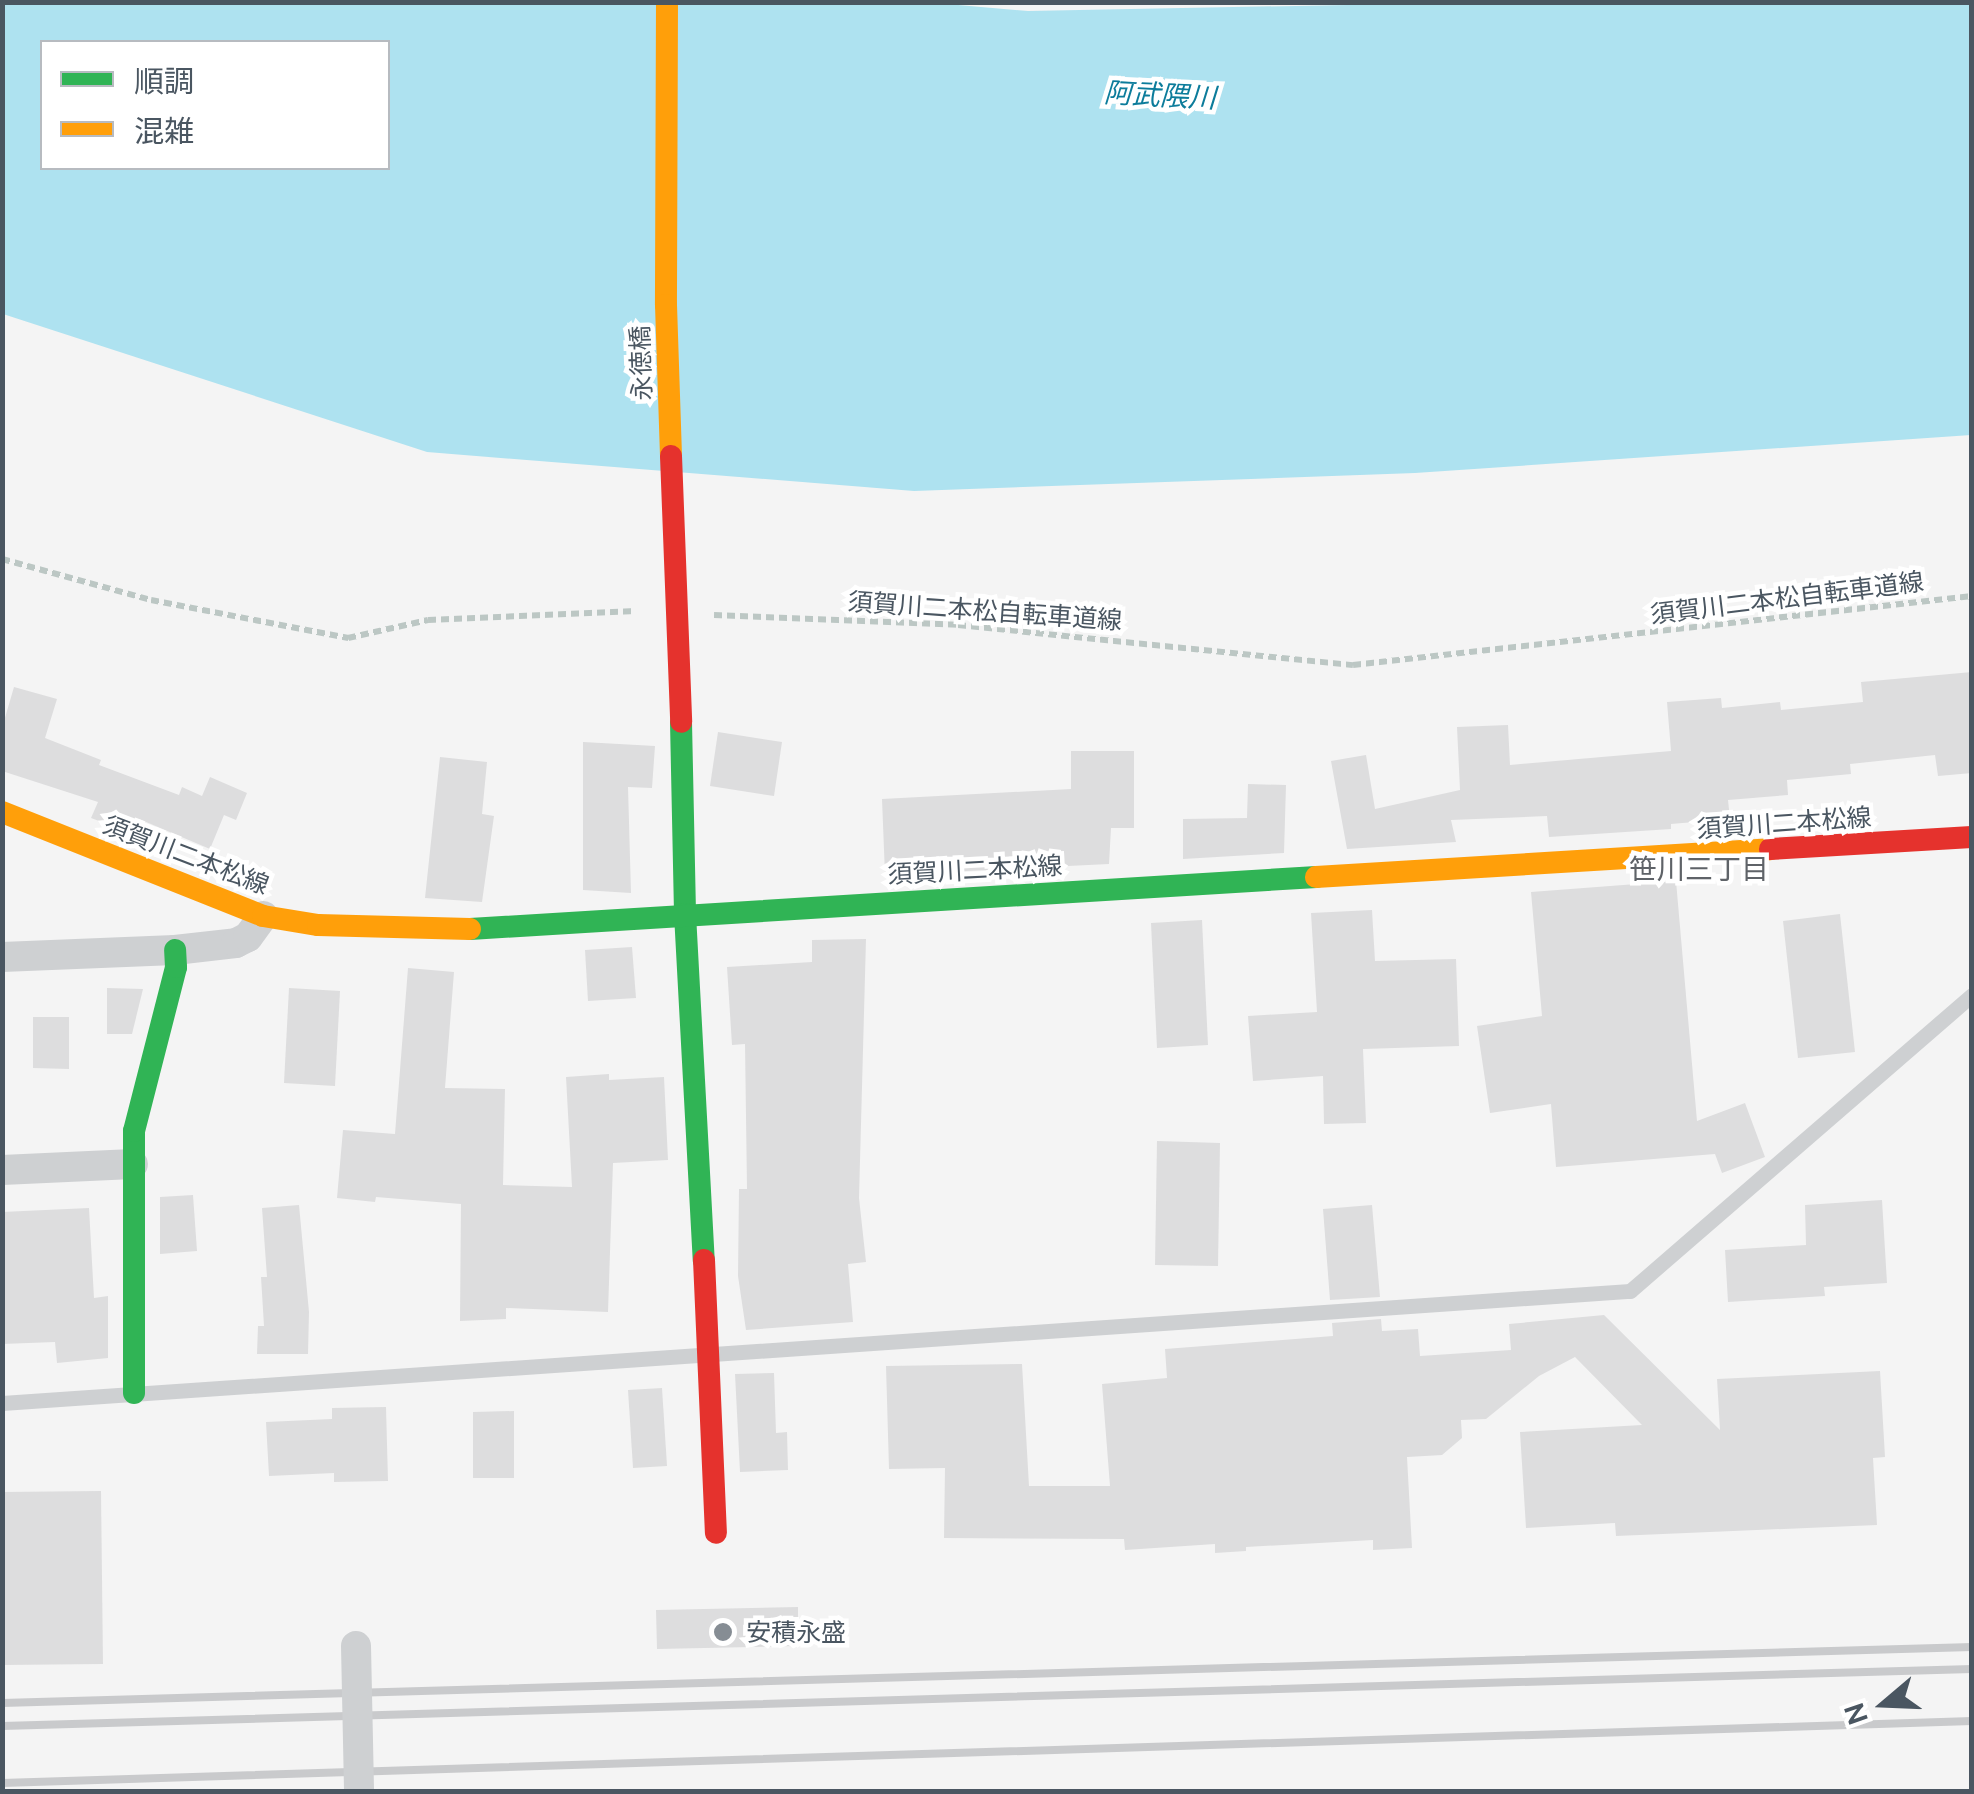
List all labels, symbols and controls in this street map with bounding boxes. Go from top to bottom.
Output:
legend [40,40,390,170]
text: 順調 [134,64,194,98]
water label: 阿武隈川 [1103,75,1217,115]
text: 混雑 [134,114,194,148]
street label: 永徳橋 [625,325,657,401]
street label: 須賀川二本松自転車道線 [1649,566,1925,630]
street label: 須賀川二本松自転車道線 [847,586,1123,636]
street label: 須賀川二本松線 [1696,802,1872,844]
street label: 須賀川二本松線 [99,810,273,900]
street label: 須賀川二本松線 [887,850,1063,890]
district label: 笹川三丁目 [1629,852,1769,886]
place label: 安積永盛 [746,1617,846,1647]
marker: 安積永盛 [710,1619,736,1645]
north arrow [1834,1654,1934,1754]
text: N [1837,1699,1873,1729]

